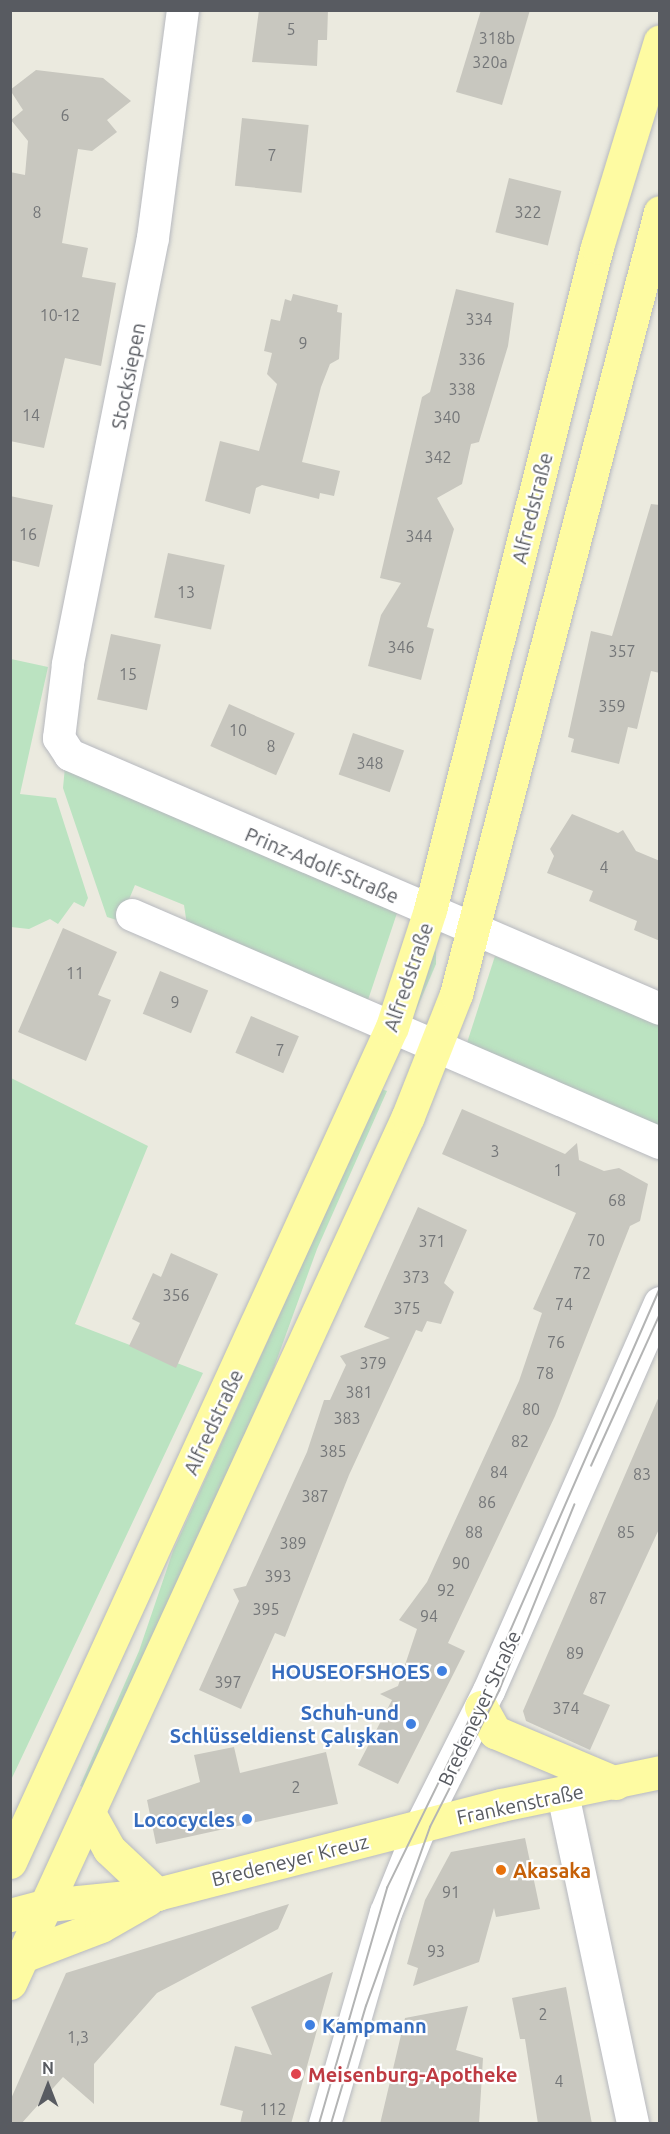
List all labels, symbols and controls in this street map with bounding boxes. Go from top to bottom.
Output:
house number: 5 [286,19,296,39]
house number: 318b [479,28,515,48]
house number: 320a [472,52,508,72]
house number: 6 [60,105,70,125]
house number: 7 [267,145,277,165]
house number: 8 [32,202,42,222]
house number: 322 [514,202,542,222]
house number: 10-12 [40,305,80,325]
house number: 334 [465,309,493,329]
street label: Stocksiepen [106,321,150,431]
house number: 9 [298,333,308,353]
house number: 336 [458,349,486,369]
house number: 338 [448,379,476,399]
house number: 14 [22,405,40,425]
house number: 340 [433,407,461,427]
house number: 342 [424,447,452,467]
street label: Alfredstraße [507,450,557,566]
house number: 16 [19,524,37,544]
house number: 344 [405,526,433,546]
house number: 13 [177,582,195,602]
house number: 346 [387,637,415,657]
house number: 357 [608,641,636,661]
house number: 15 [119,664,137,684]
house number: 359 [598,696,626,716]
house number: 10 [229,720,247,740]
house number: 8 [266,736,276,756]
house number: 348 [356,753,384,773]
street label: Prinz-Adolf-Straße [242,822,402,908]
house number: 4 [599,857,609,877]
street label: Alfredstraße [378,919,438,1035]
house number: 11 [66,963,84,983]
house number: 9 [170,992,180,1012]
house number: 7 [275,1040,285,1060]
house number: 3 [490,1141,500,1161]
house number: 1 [553,1160,563,1180]
house number: 68 [608,1190,626,1210]
house number: 70 [587,1230,605,1250]
house number: 371 [418,1231,446,1251]
house number: 72 [573,1263,591,1283]
house number: 373 [402,1267,430,1287]
house number: 356 [162,1285,190,1305]
house number: 74 [555,1294,573,1314]
house number: 375 [393,1298,421,1318]
house number: 76 [547,1332,565,1352]
house number: 379 [359,1353,387,1373]
house number: 78 [536,1363,554,1383]
street label: Alfredstraße [178,1365,248,1479]
house number: 381 [345,1382,373,1402]
house number: 80 [522,1399,540,1419]
house number: 383 [333,1408,361,1428]
house number: 82 [511,1431,529,1451]
house number: 385 [319,1441,347,1461]
house number: 84 [490,1462,508,1482]
house number: 83 [633,1464,651,1484]
house number: 387 [301,1486,329,1506]
house number: 86 [478,1492,496,1512]
house number: 88 [465,1522,483,1542]
house number: 85 [617,1522,635,1542]
house number: 389 [279,1533,307,1553]
house number: 90 [452,1553,470,1573]
house number: 393 [264,1566,292,1586]
house number: 92 [437,1580,455,1600]
house number: 87 [589,1588,607,1608]
house number: 395 [252,1599,280,1619]
house number: 94 [420,1606,438,1626]
street label: Bredeneyer Straße [433,1627,525,1789]
house number: 89 [566,1643,584,1663]
place label: HOUSEOFSHOES [271,1659,430,1683]
marker: HOUSEOFSHOES [435,1664,449,1678]
house number: 397 [214,1672,242,1692]
house number: 374 [552,1698,580,1718]
place label: Schuh-und Schlüsseldienst Çalışkan [170,1700,399,1747]
marker: Schuh-und Schlüsseldienst Çalışkan [404,1717,418,1731]
house number: 2 [291,1777,301,1797]
street label: Frankenstraße [454,1779,586,1829]
place label: Lococycles [133,1807,235,1831]
marker: Lococycles [240,1812,254,1826]
street label: Bredeneyer Kreuz [209,1829,371,1891]
place label: Akasaka [513,1858,591,1882]
marker: Akasaka [494,1863,508,1877]
house number: 91 [442,1882,460,1902]
house number: 93 [427,1941,445,1961]
house number: 2 [538,2004,548,2024]
place label: Kampmann [322,2013,427,2037]
marker: Kampmann [303,2018,317,2032]
house number: 1,3 [67,2027,89,2047]
north arrow [18,2056,78,2116]
text: N [42,2059,54,2077]
place label: Meisenburg-Apotheke [308,2062,518,2086]
marker: Meisenburg-Apotheke [289,2067,303,2081]
house number: 4 [554,2071,564,2091]
house number: 112 [259,2099,287,2119]

